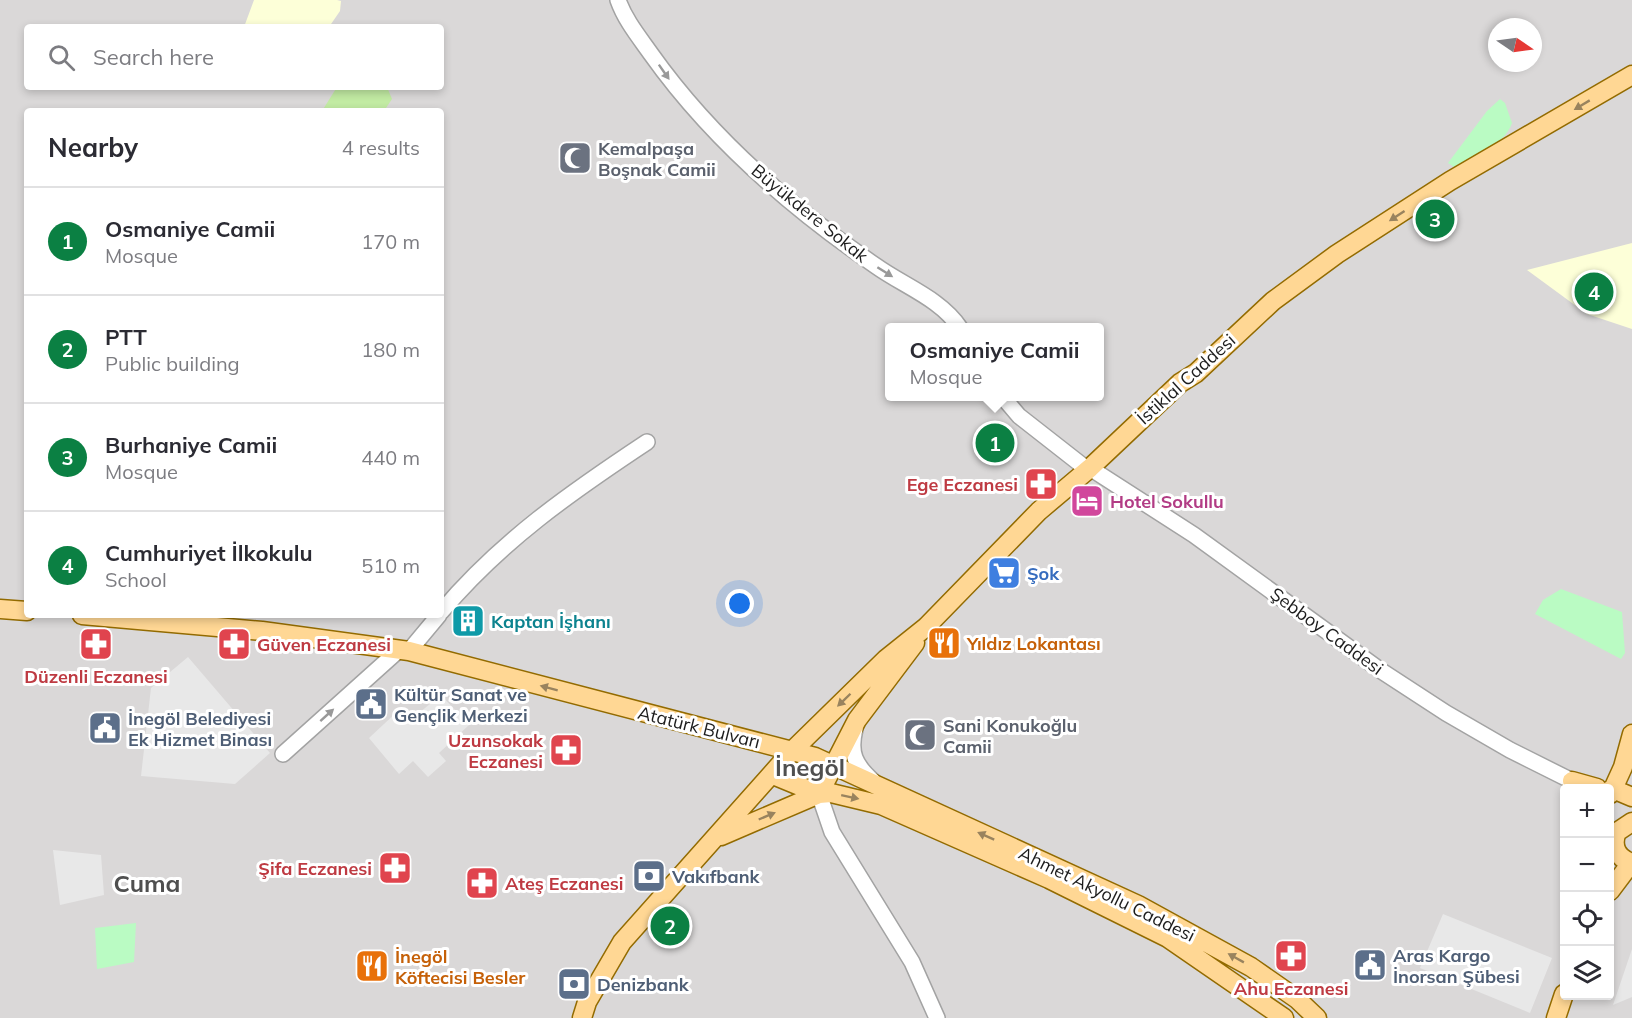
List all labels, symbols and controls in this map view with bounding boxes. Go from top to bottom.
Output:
north arrow [1488,18,1542,72]
search box [24,24,444,90]
icon: search [45,41,78,74]
text: Search here [93,43,214,71]
one-way arrow [658,63,670,79]
one-way arrow [1574,99,1590,110]
text: Nearby [48,131,138,164]
text: 4 results [342,135,420,160]
place label: Kemalpaşa Boşnak Camii [598,137,716,181]
mosque icon: Kemalpaşa Boşnak Camii [557,140,593,176]
street label: Büyükdere Sokak [747,159,874,268]
pin: 3 [1416,196,1454,242]
one-way arrow [1389,210,1405,221]
text: Osmaniye Camii [105,215,275,243]
text: 1 [62,229,74,254]
text: 170 m [361,229,420,254]
text: Mosque [105,243,178,268]
one-way arrow [877,266,893,277]
pin: 4 [1574,270,1614,314]
text: PTT [105,323,147,351]
popup [885,323,1104,401]
street label: İstiklal Caddesi [1132,329,1240,429]
text: Osmaniye Camii [909,336,1080,364]
text: 2 [62,337,74,362]
text: 180 m [361,337,420,362]
text: Public building [105,351,240,376]
text: Mosque [909,364,982,389]
pin: 1 [976,420,1014,466]
text: Burhaniye Camii [105,431,277,459]
text: 3 [62,445,74,470]
text: 440 m [361,445,420,470]
text: Mosque [105,459,178,484]
pharmacy icon: Ege Eczanesi [1023,466,1059,502]
place label: Ege Eczanesi [907,473,1018,496]
hotel icon: Hotel Sokullu [1069,483,1105,519]
place label: Hotel Sokullu [1110,490,1224,513]
text: Cumhuriyet İlkokulu [105,539,313,567]
text: 4 [62,553,74,578]
text: 510 m [361,553,420,578]
supermarket icon: Şok [986,555,1022,591]
place label: Şok [1027,562,1060,585]
text: School [105,567,167,592]
street label: Şebboy Caddesi [1266,582,1388,680]
your location [725,589,754,618]
building icon: Kaptan İşhanı [450,603,486,639]
place label: Kaptan İşhanı [491,610,611,633]
restaurant icon: Yıldız Lokantası [926,625,962,661]
pharmacy icon: Düzenli Eczanesi [78,626,114,662]
pharmacy icon: Güven Eczanesi [216,626,252,662]
place label: Yıldız Lokantası [966,632,1101,655]
place label: Güven Eczanesi [257,633,391,656]
place label: Düzenli Eczanesi [24,665,168,688]
place label: Kültür Sanat ve Gençlik Merkezi [394,683,528,727]
one-way arrow [540,683,558,692]
public building icon: Kültür Sanat ve Gençlik Merkezi [353,686,389,722]
one-way arrow [838,693,852,707]
street label: Atatürk Bulvarı [635,701,763,753]
place label: İnegöl Belediyesi Ek Hizmet Binası [128,707,272,751]
one-way arrow [319,708,334,722]
public building icon: İnegöl Belediyesi Ek Hizmet Binası [87,710,123,746]
place label: Sani Konukoğlu Camii [943,714,1077,758]
mosque icon: Sani Konukoğlu Camii [902,717,938,753]
place label: Uzunsokak Eczanesi [448,729,544,773]
pharmacy icon: Uzunsokak Eczanesi [548,732,584,768]
district label: İnegöl [775,752,845,782]
map controls [1560,784,1614,1000]
button: + [1560,784,1614,838]
one-way arrow [841,793,860,802]
one-way arrow [759,811,777,821]
one-way arrow [977,832,994,841]
button: − [1560,838,1614,892]
street label: Ahmet Akyollu Caddesi [1015,841,1199,947]
pharmacy icon: Şifa Eczanesi [377,850,413,886]
place label: Şifa Eczanesi [258,857,372,880]
bank icon: Vakıfbank [631,858,667,894]
pharmacy icon: Ateş Eczanesi [464,865,500,901]
place label: Vakıfbank [671,865,760,888]
district label: Cuma [114,868,180,898]
place label: Ateş Eczanesi [505,872,623,895]
button: locate [1560,892,1614,946]
pin: 2 [650,904,690,948]
pharmacy icon: Ahu Eczanesi [1273,938,1309,974]
place label: Aras Kargo İnorsan Şübesi [1393,944,1520,988]
place label: İnegöl Köftecisi Besler [395,945,526,989]
button: layers [1560,946,1614,1000]
public building icon: Aras Kargo İnorsan Şübesi [1352,947,1388,983]
restaurant icon: İnegöl Köftecisi Besler [354,948,390,984]
one-way arrow [1228,953,1245,963]
bank icon: Denizbank [556,966,592,1002]
place label: Denizbank [597,973,690,996]
place label: Ahu Eczanesi [1234,977,1348,1000]

